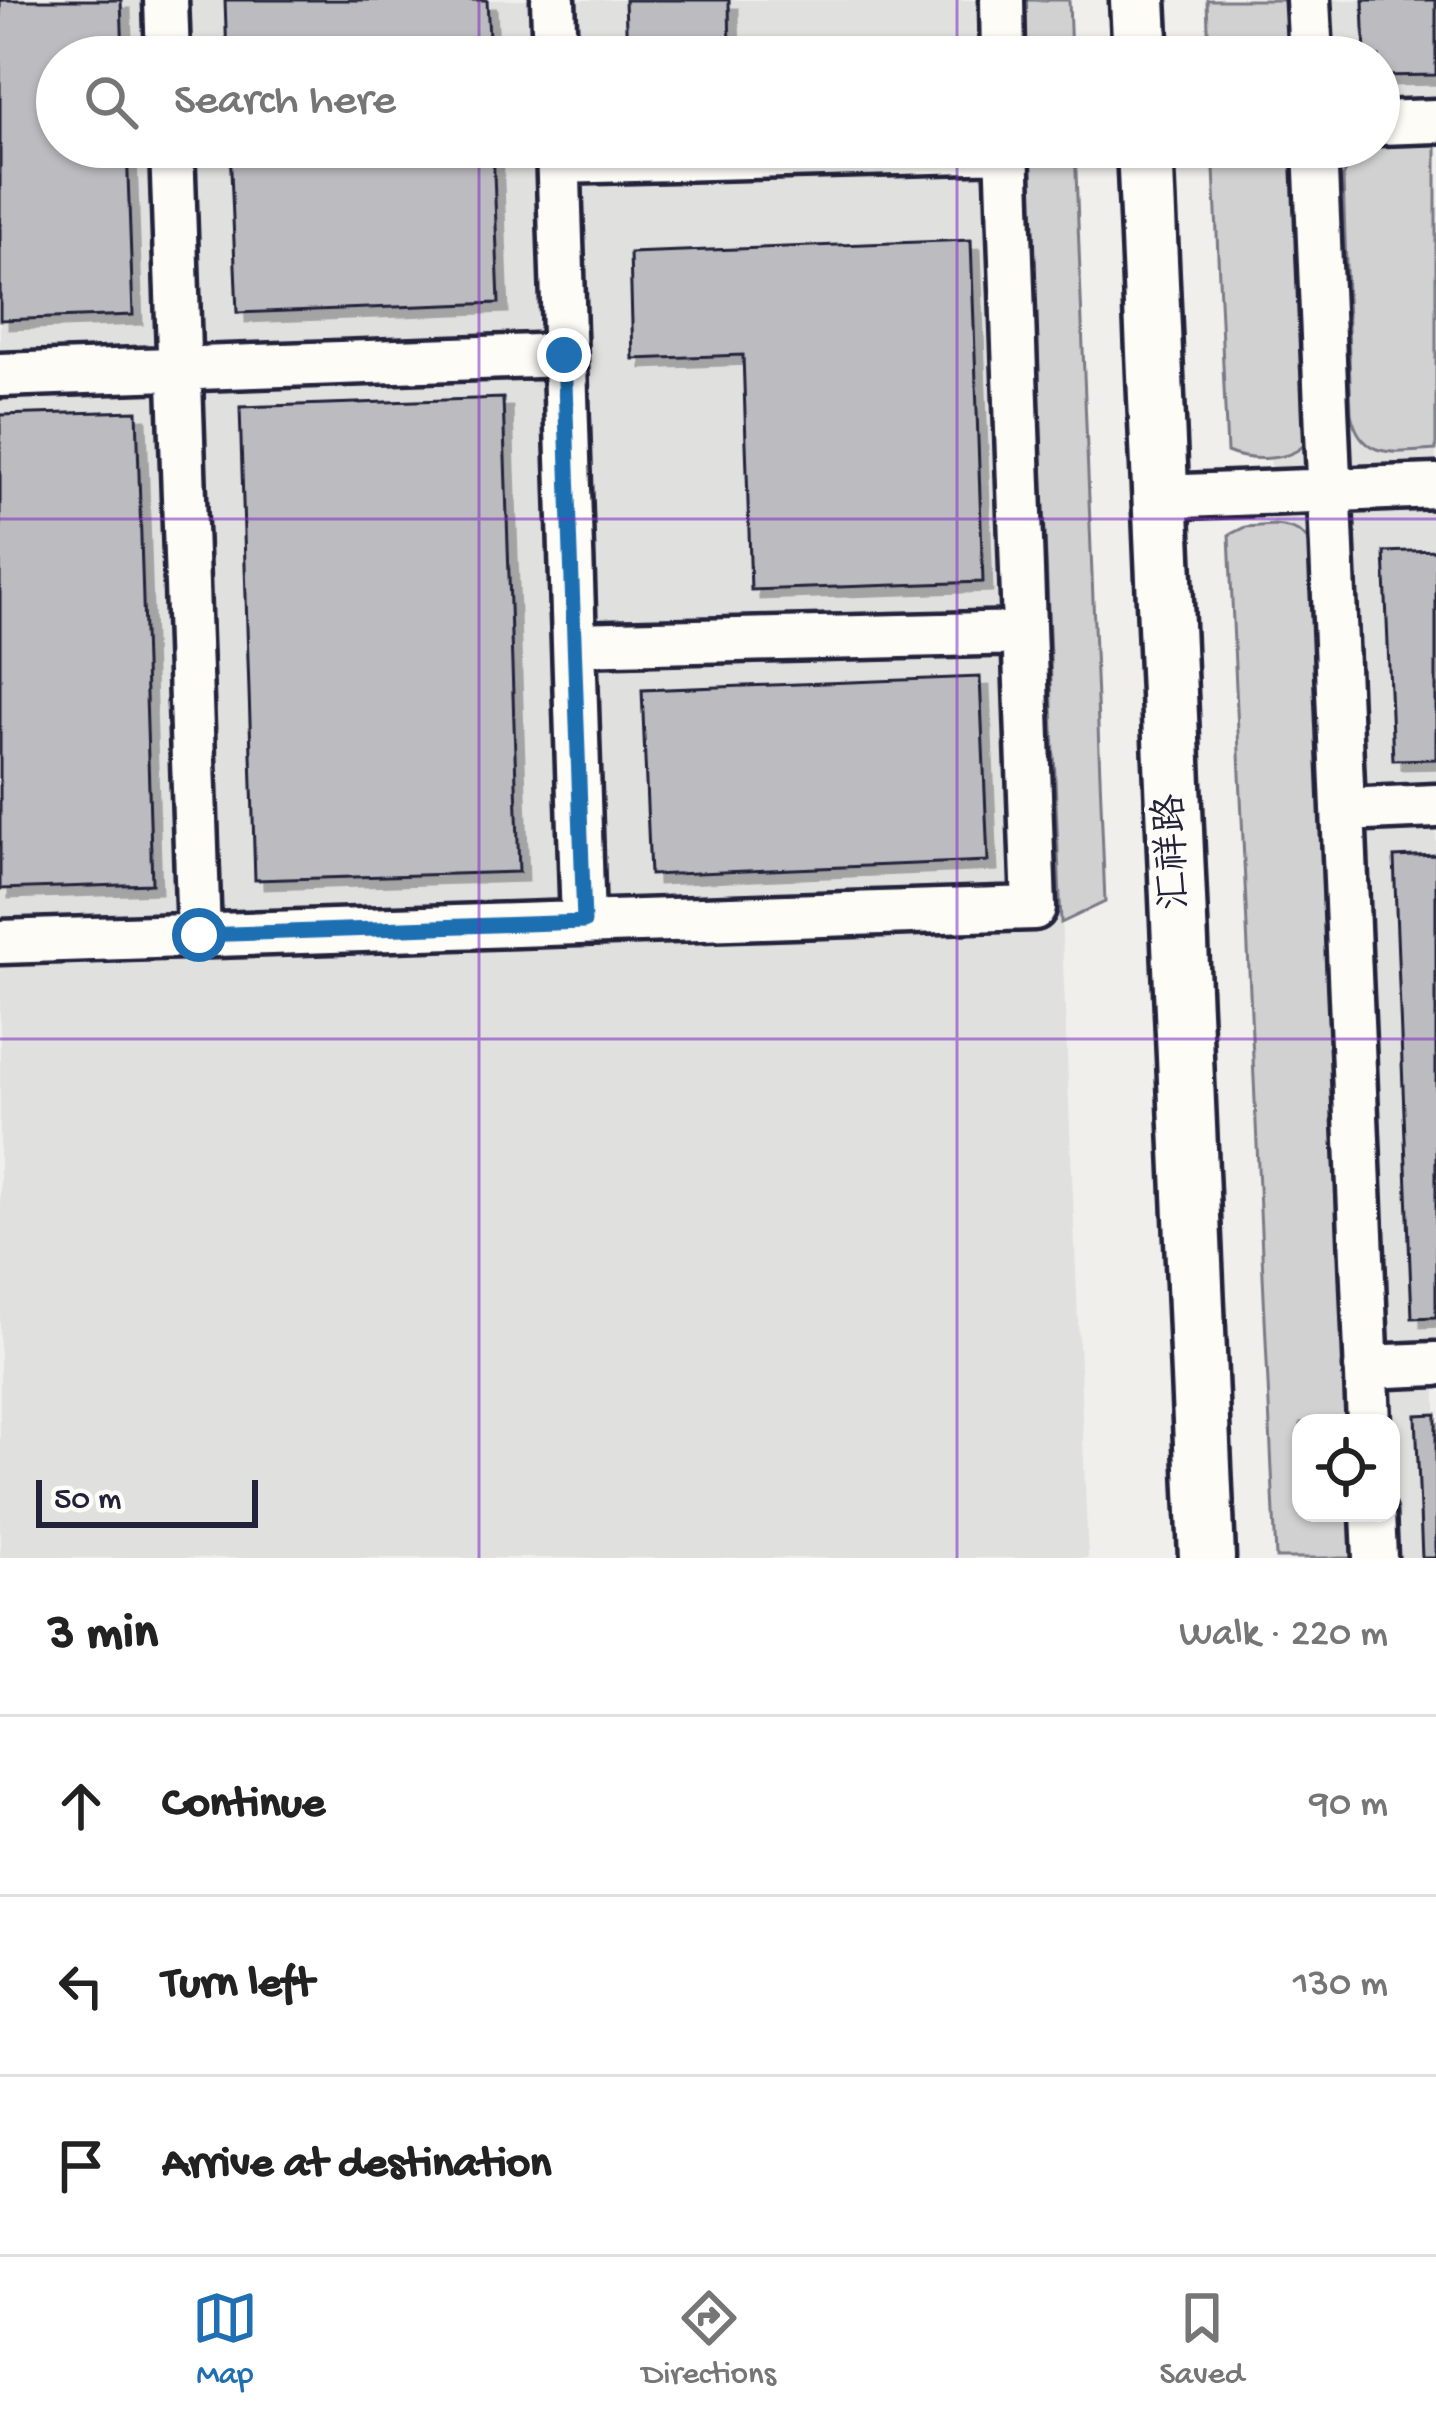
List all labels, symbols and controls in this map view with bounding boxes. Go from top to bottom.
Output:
search box [36,36,1400,168]
icon: search [78,69,144,135]
text: Search here [174,76,396,129]
route end [537,328,591,382]
street label: 汇祥路 [1147,792,1202,912]
route start [172,908,226,962]
map controls [1292,1414,1400,1522]
button: locate [1292,1414,1400,1522]
scale bar [36,1474,258,1527]
text: 50 m [54,1482,121,1520]
text: 3 min [48,1606,158,1666]
text: Walk · 220 m [1179,1613,1388,1659]
icon: ahead [48,1773,114,1839]
text: Continue [162,1779,325,1832]
text: 90 m [1309,1783,1388,1829]
icon: left [48,1953,114,2019]
text: Turn left [162,1959,314,2012]
text: 130 m [1293,1963,1388,2009]
icon: arrive [48,2133,114,2199]
text: Arrive at destination [162,2139,551,2192]
tab: Map [192,2285,258,2395]
tab: Directions [642,2285,776,2395]
tab: Saved [1160,2285,1244,2395]

